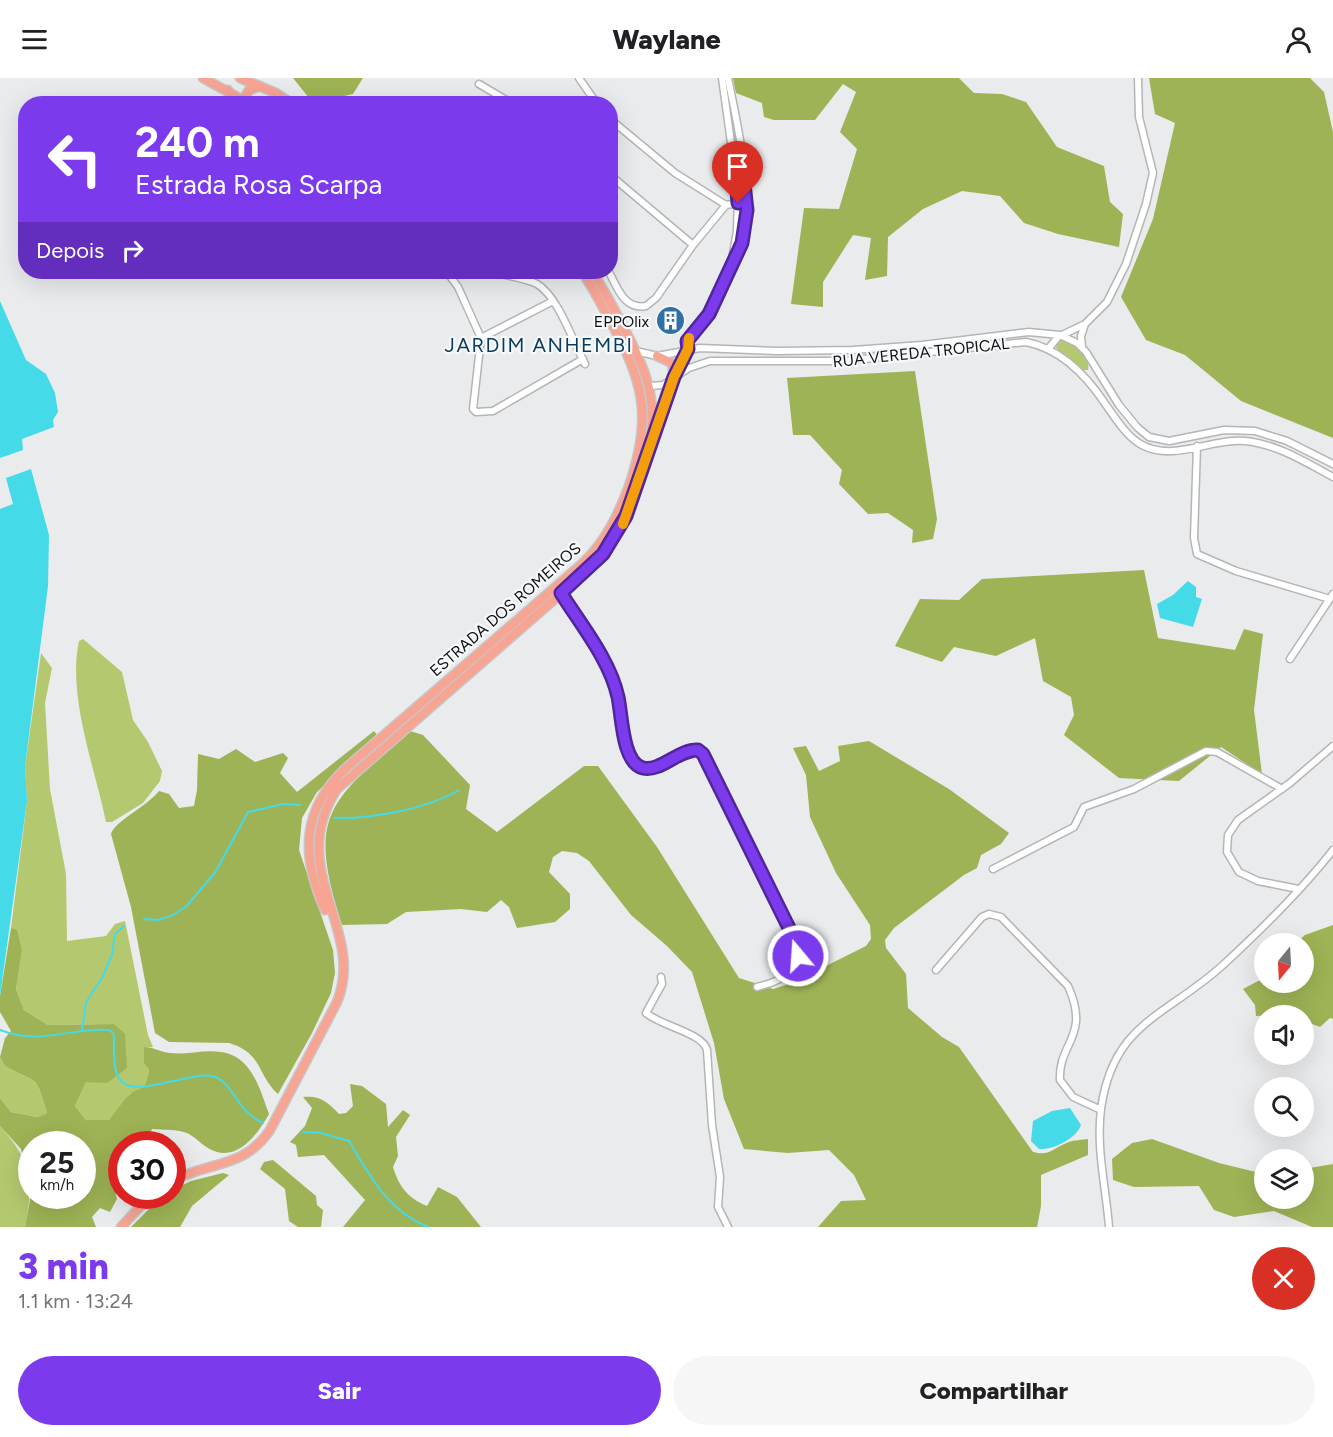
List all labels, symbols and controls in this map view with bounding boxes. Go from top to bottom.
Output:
icon: menu [18,23,51,56]
text: Waylane [612,23,721,56]
icon: person [1282,23,1315,56]
text: 240 m [135,117,260,168]
icon: left [36,120,114,198]
pin [712,141,763,203]
icon: arrive [721,150,754,183]
text: Estrada Rosa Scarpa [135,168,382,201]
icon: right [116,234,149,267]
text: Depois [36,237,104,264]
building icon: EPPOlix [654,305,686,337]
place label: EPPOlix [594,312,649,331]
district label: JARDIM ANHEMBI [445,333,633,357]
street label: RUA VEREDA TROPICAL [832,334,1011,371]
street label: ESTRADA DOS ROMEIROS [426,538,585,680]
position arrow [766,924,830,988]
north arrow [1254,933,1314,993]
map controls [1254,933,1314,1209]
button: sound [1254,1005,1314,1065]
button: search [1254,1077,1314,1137]
speed limit sign: 30 [108,1131,186,1209]
text: 25 [40,1144,74,1181]
button: layers [1254,1149,1314,1209]
text: km/h [40,1176,74,1194]
text: 3 min [18,1245,109,1288]
button: close [1252,1247,1315,1310]
text: 1.1 km · 13:24 [18,1289,133,1313]
button: Sair [18,1356,661,1425]
button: Compartilhar [673,1356,1315,1425]

